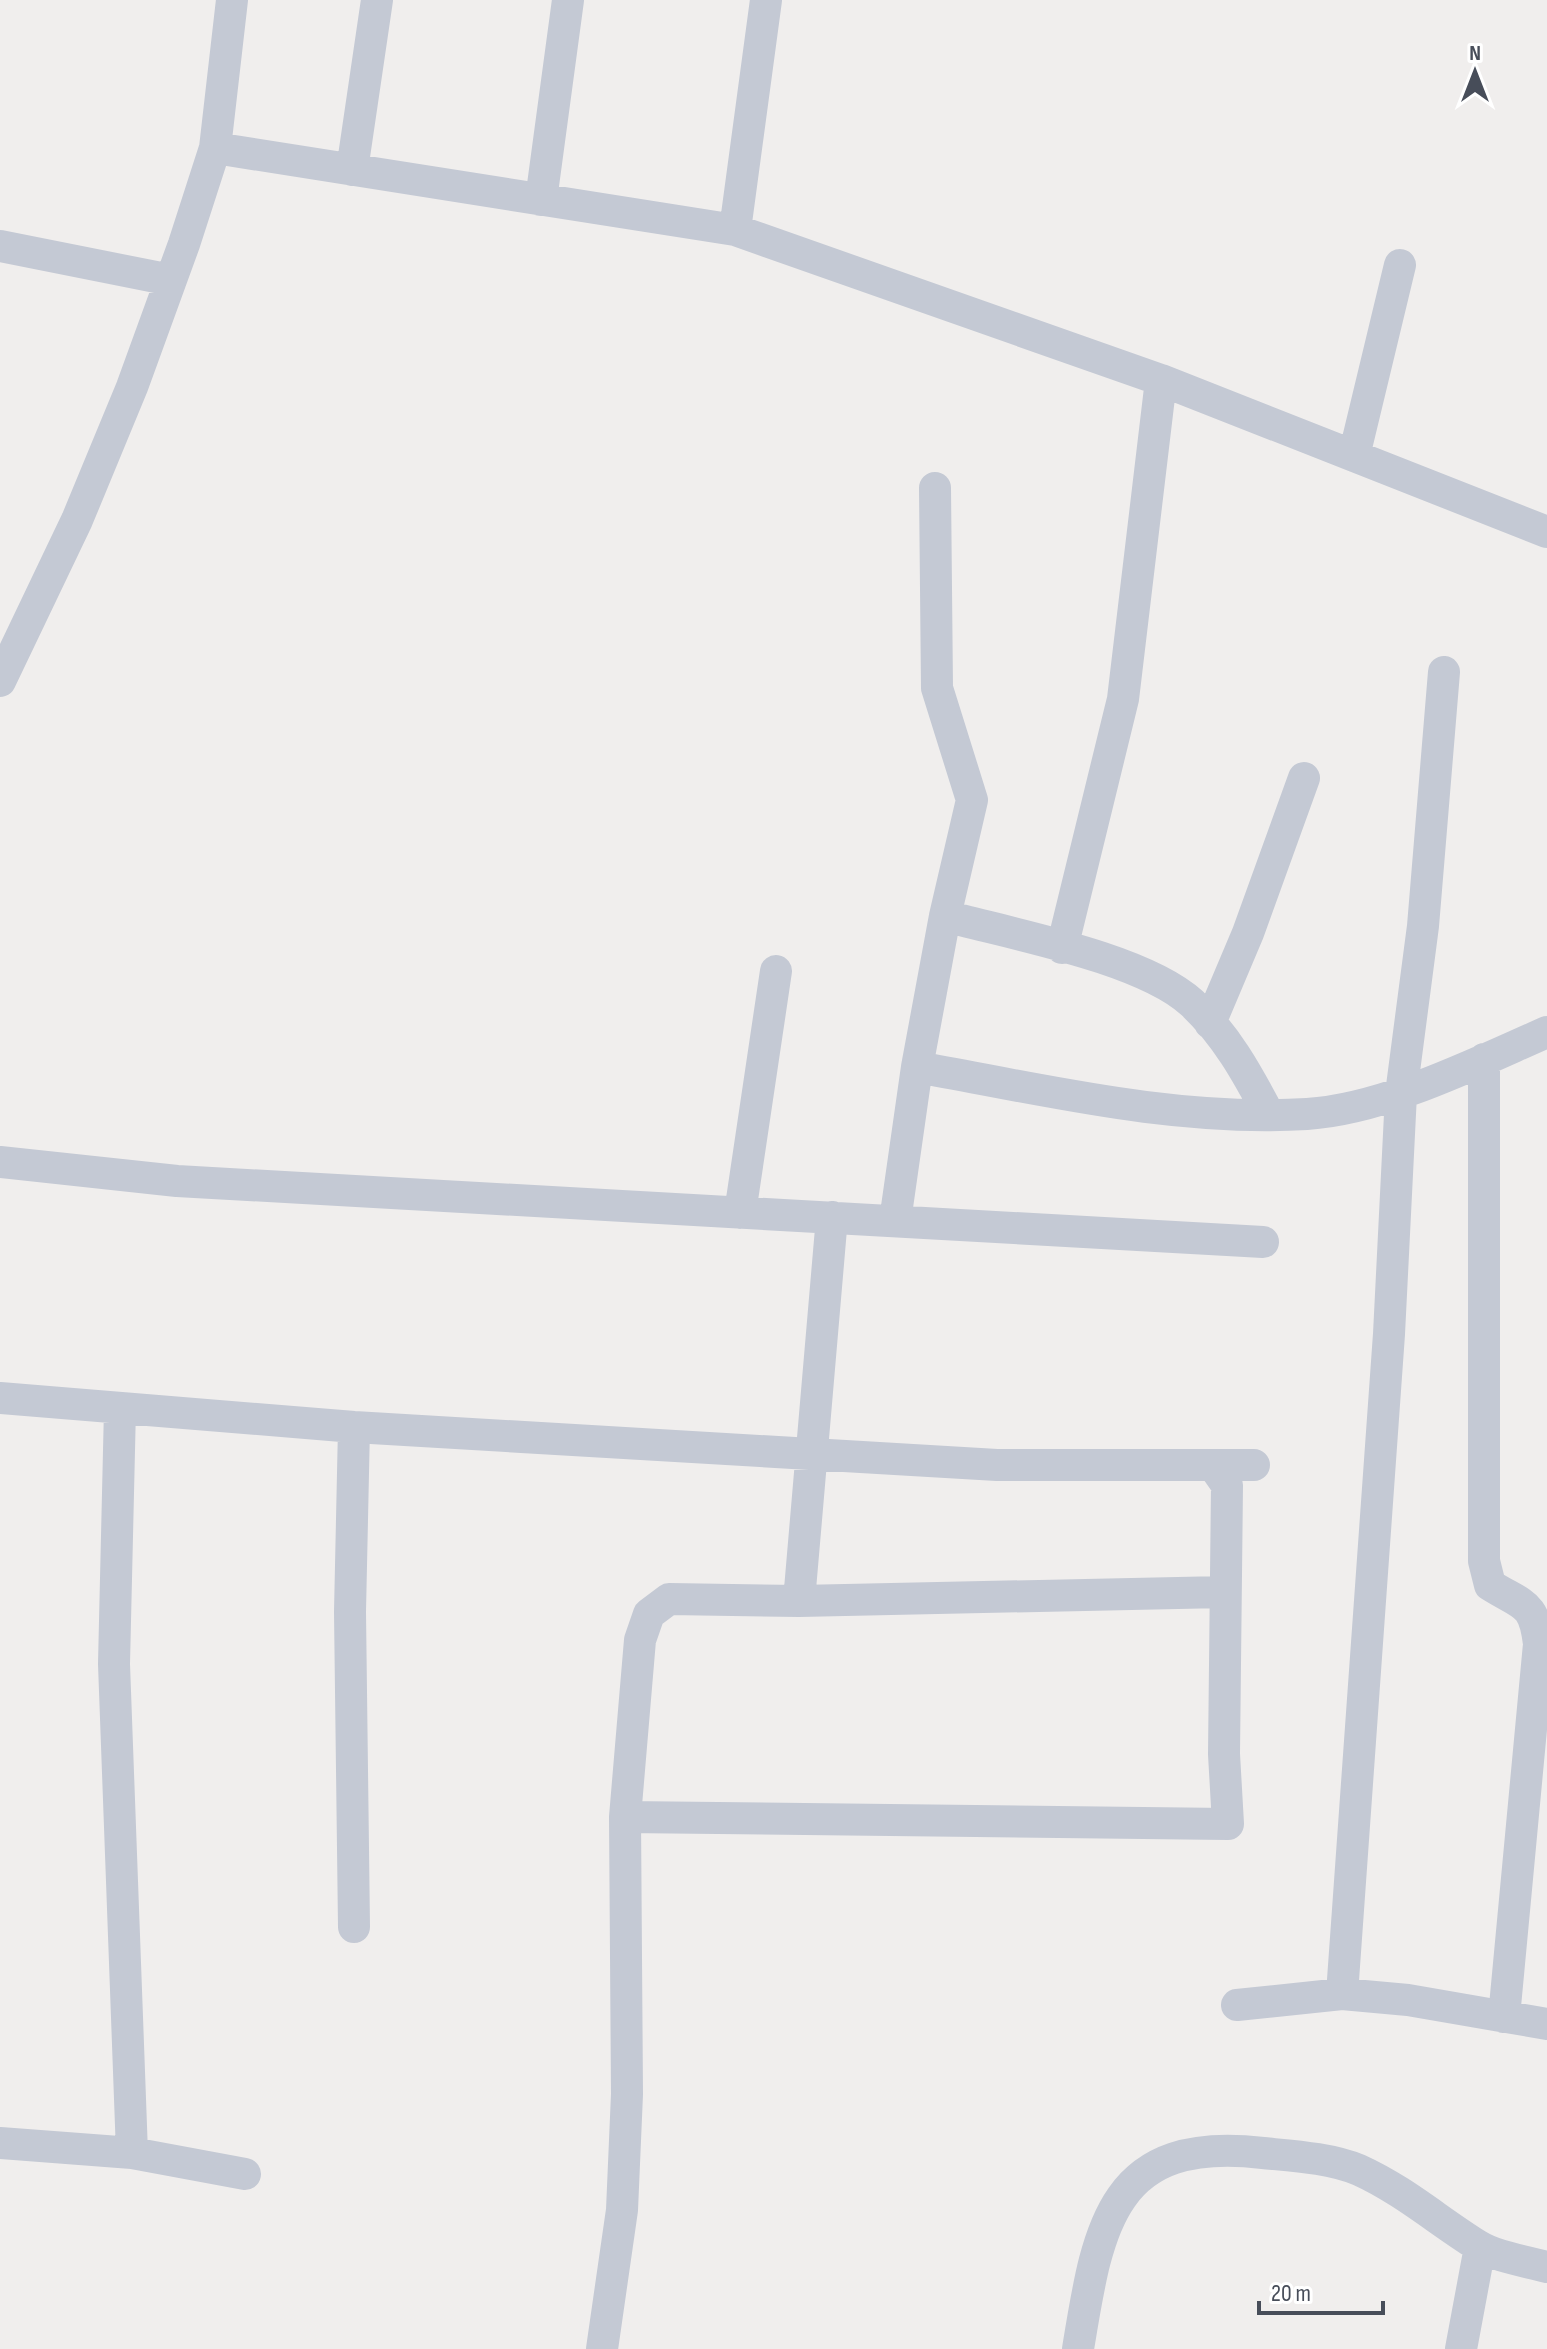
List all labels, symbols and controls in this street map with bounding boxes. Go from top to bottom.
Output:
north arrow [1435,32,1515,112]
text: N [1469,40,1481,67]
scale bar [1259,2265,1383,2315]
text: 20 m [1271,2279,1311,2308]

